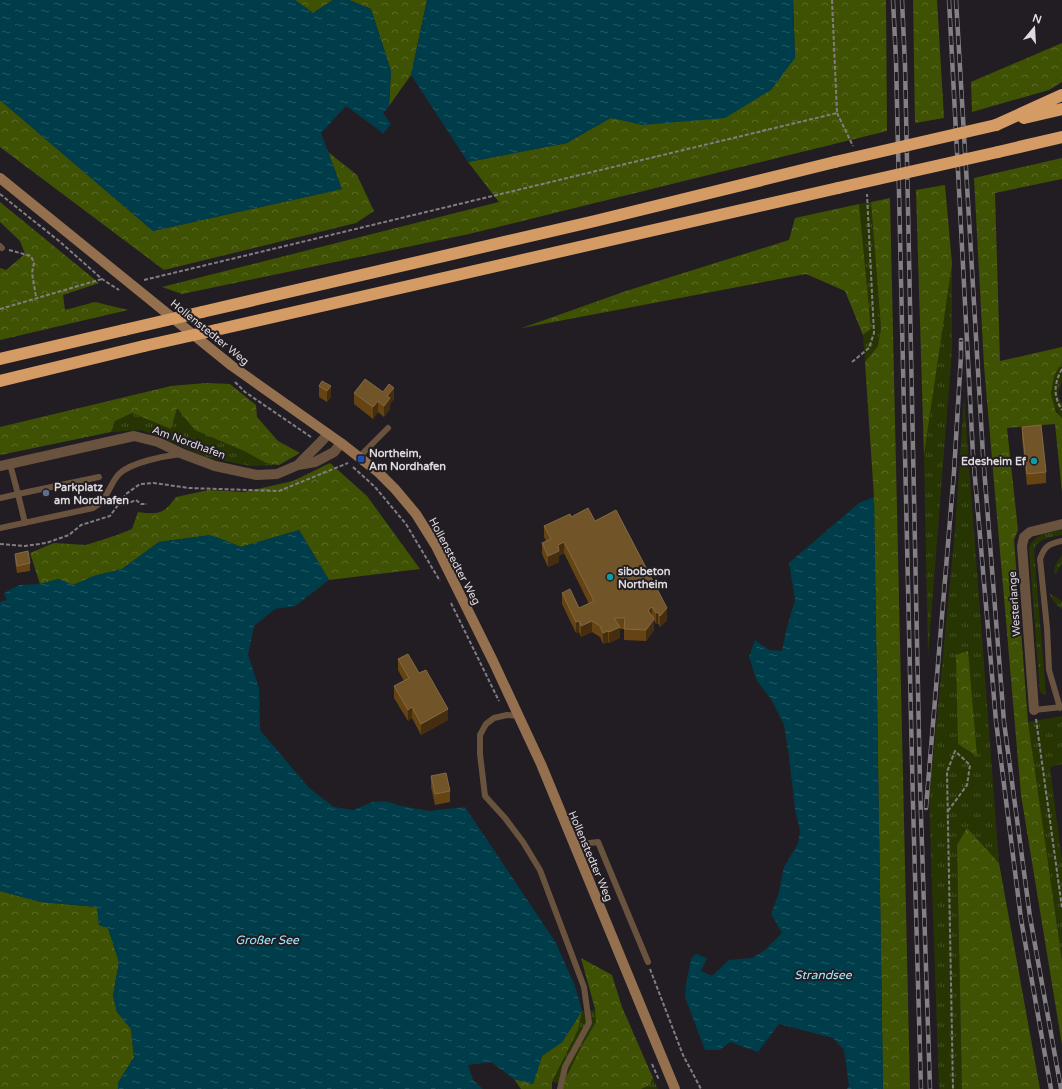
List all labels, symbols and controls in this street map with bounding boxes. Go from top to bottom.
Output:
north arrow [1014,8,1054,48]
text: N [1031,11,1043,27]
street label: Hollenstedter Weg [168,297,252,368]
street label: Am Nordhafen [150,423,227,462]
place label: Northeim, Am Nordhafen [369,447,446,473]
marker: Northeim, Am Nordhafen [356,454,366,464]
place label: Edesheim Ef [961,455,1027,468]
marker: Edesheim Ef [1029,456,1039,466]
place label: Parkplatz am Nordhafen [54,481,129,507]
marker: Parkplatz am Nordhafen [41,488,51,498]
street label: Hollenstedter Weg [426,515,483,607]
place label: sibobeton Northeim [618,565,671,591]
street label: Westerlange [1006,571,1023,637]
marker: sibobeton Northeim [605,572,615,582]
street label: Hollenstedter Weg [566,809,615,903]
water label: Großer See [235,933,300,947]
water label: Strandsee [794,968,853,982]

